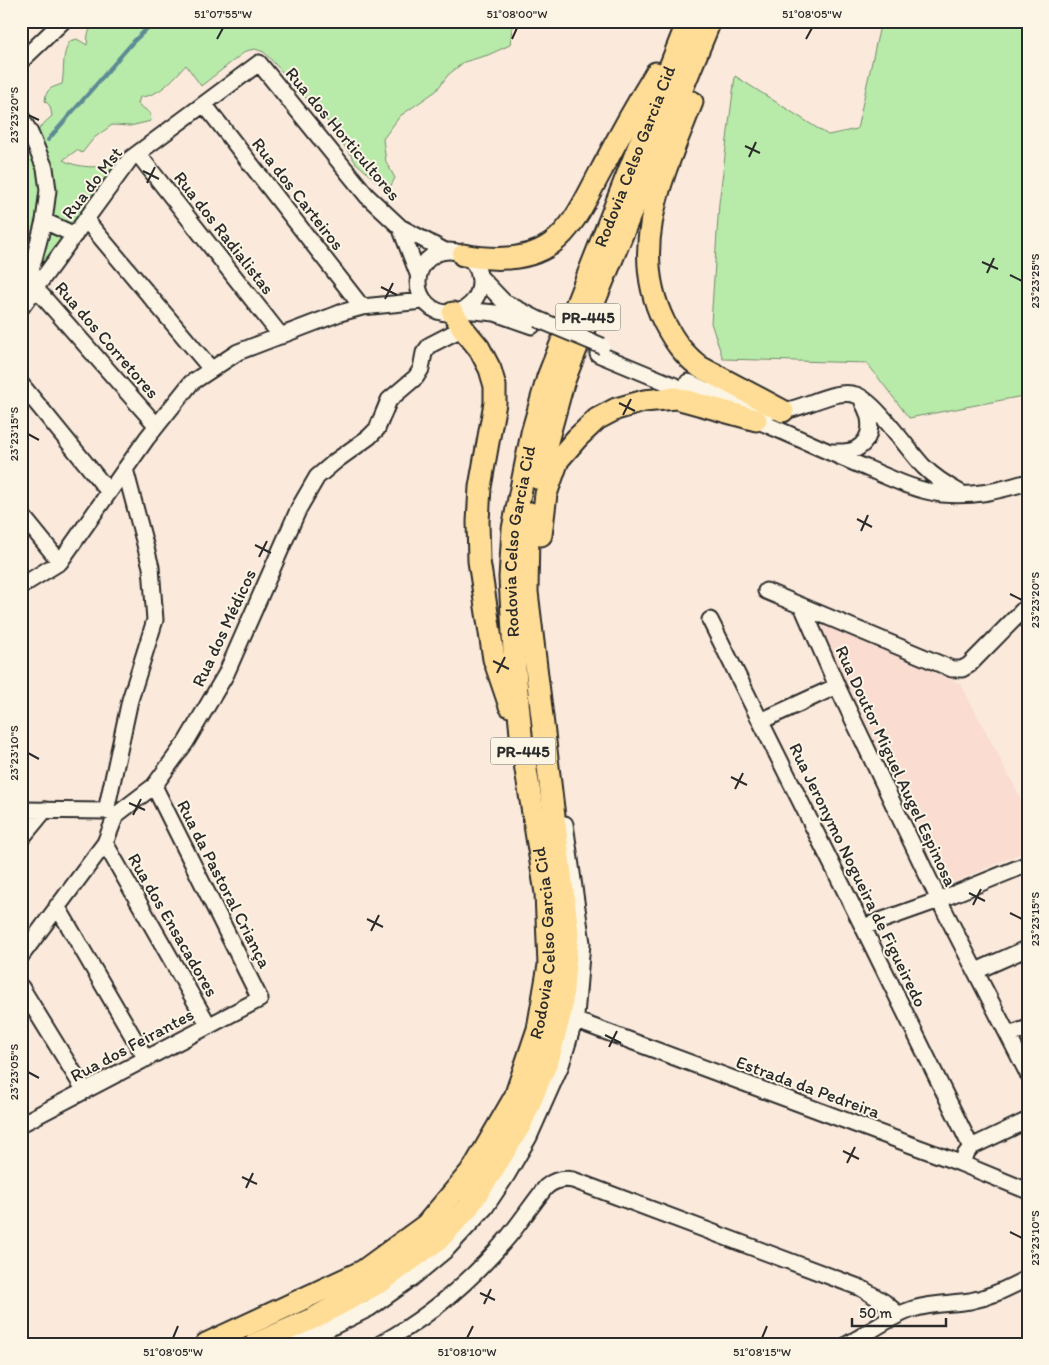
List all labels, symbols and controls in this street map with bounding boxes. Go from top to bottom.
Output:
text: 51°07'55"W [194,7,252,21]
text: 51°08'00"W [486,7,548,21]
text: 51°08'05"W [782,7,842,21]
street label: Rua dos Horticultores [281,63,405,205]
street label: Rodovia Celso Garcia Cid [589,63,680,250]
text: 23°23'20"S [7,87,21,143]
street label: Rua dos Carteiros [247,133,349,255]
street label: Rua do Mst [57,142,127,224]
street label: Rua dos Radialistas [169,167,279,299]
text: 23°23'25"S [1028,253,1042,309]
street label: Rua dos Corretores [50,277,164,403]
road number: PR-445 [556,304,620,330]
text: 23°23'15"S [7,407,21,461]
street label: Rodovia Celso Garcia Cid [499,444,540,638]
street label: Rua dos Médicos [187,566,261,690]
text: 23°23'20"S [1028,572,1042,628]
street label: Rua Doutor Miguel Augel Espinosa [830,642,962,891]
text: 23°23'10"S [7,725,21,781]
road number: PR-445 [490,738,556,764]
street label: Rua Jeronymo Nogueira de Figueiredo [784,739,932,1011]
street label: Rua da Pastoral Criança [172,796,276,972]
street label: Rodovia Celso Garcia Cid [524,846,560,1042]
street label: Rua dos Ensacadores [123,849,223,1001]
text: 23°23'15"S [1028,892,1042,946]
street label: Rua dos Feirantes [66,1003,198,1087]
text: 23°23'05"S [7,1044,21,1100]
street label: Estrada da Pedreira [733,1051,884,1123]
text: 23°23'10"S [1028,1210,1042,1266]
scale bar [852,1295,945,1327]
text: 50 m [859,1304,892,1322]
text: 51°08'05"W [143,1345,203,1359]
text: 51°08'10"W [437,1345,497,1359]
text: 51°08'15"W [733,1345,791,1359]

